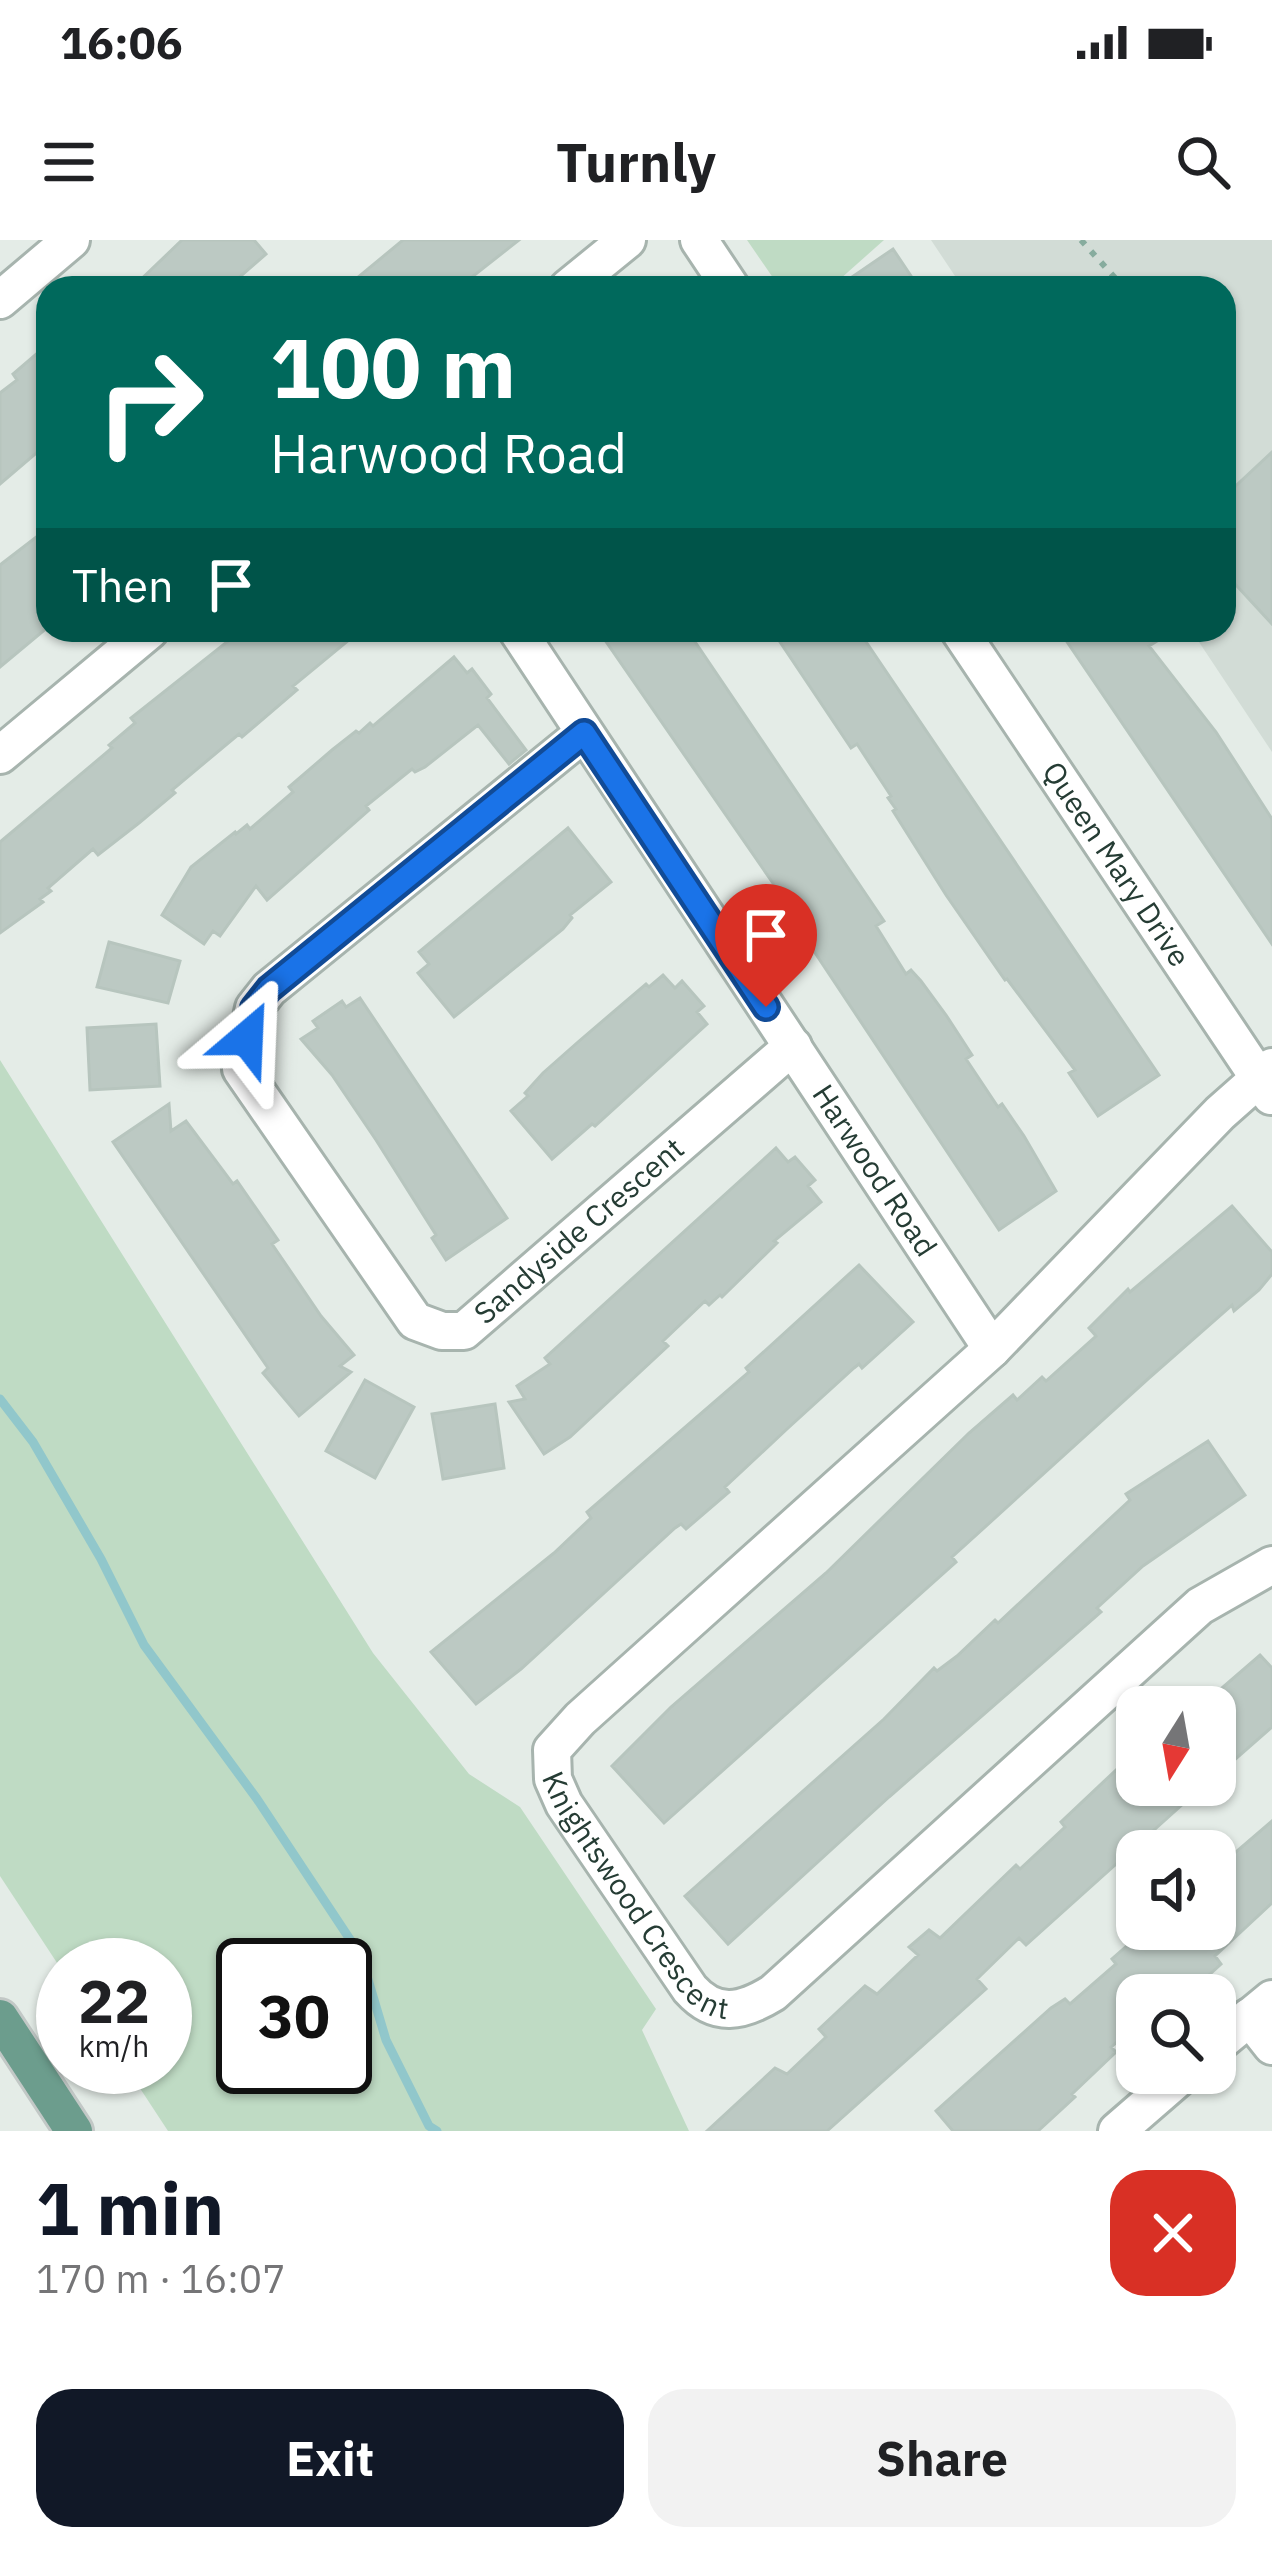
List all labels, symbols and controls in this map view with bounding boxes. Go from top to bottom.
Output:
text: 16:06 [60,13,183,71]
text: Turnly [556,127,716,197]
icon: menu [36,129,102,195]
icon: search [1170,129,1236,195]
text: 100 m [270,312,516,421]
icon: right [72,324,228,480]
text: Harwood Road [270,418,627,488]
icon: arrive [198,552,264,618]
text: Then [72,556,174,614]
street label: Queen Mary Drive [1034,753,1200,974]
pin [715,884,817,1007]
icon: arrive [733,902,799,968]
position arrow [184,975,310,1101]
street label: Harwood Road [804,1076,946,1263]
street label: Sandyside Crescent [465,1128,691,1332]
north arrow [1116,1686,1236,1806]
map controls [1116,1686,1236,2094]
street label: Knightswood Crescent [534,1765,731,2027]
button: sound [1116,1830,1236,1950]
speed limit sign: 30 [216,1938,372,2094]
text: 22 [78,1961,150,2040]
button: search [1116,1974,1236,2094]
text: km/h [79,2026,149,2065]
text: 1 min [36,2161,224,2255]
button: close [1110,2170,1236,2296]
text: 170 m · 16:07 [36,2253,286,2304]
button: Exit [36,2389,624,2527]
button: Share [648,2389,1236,2527]

